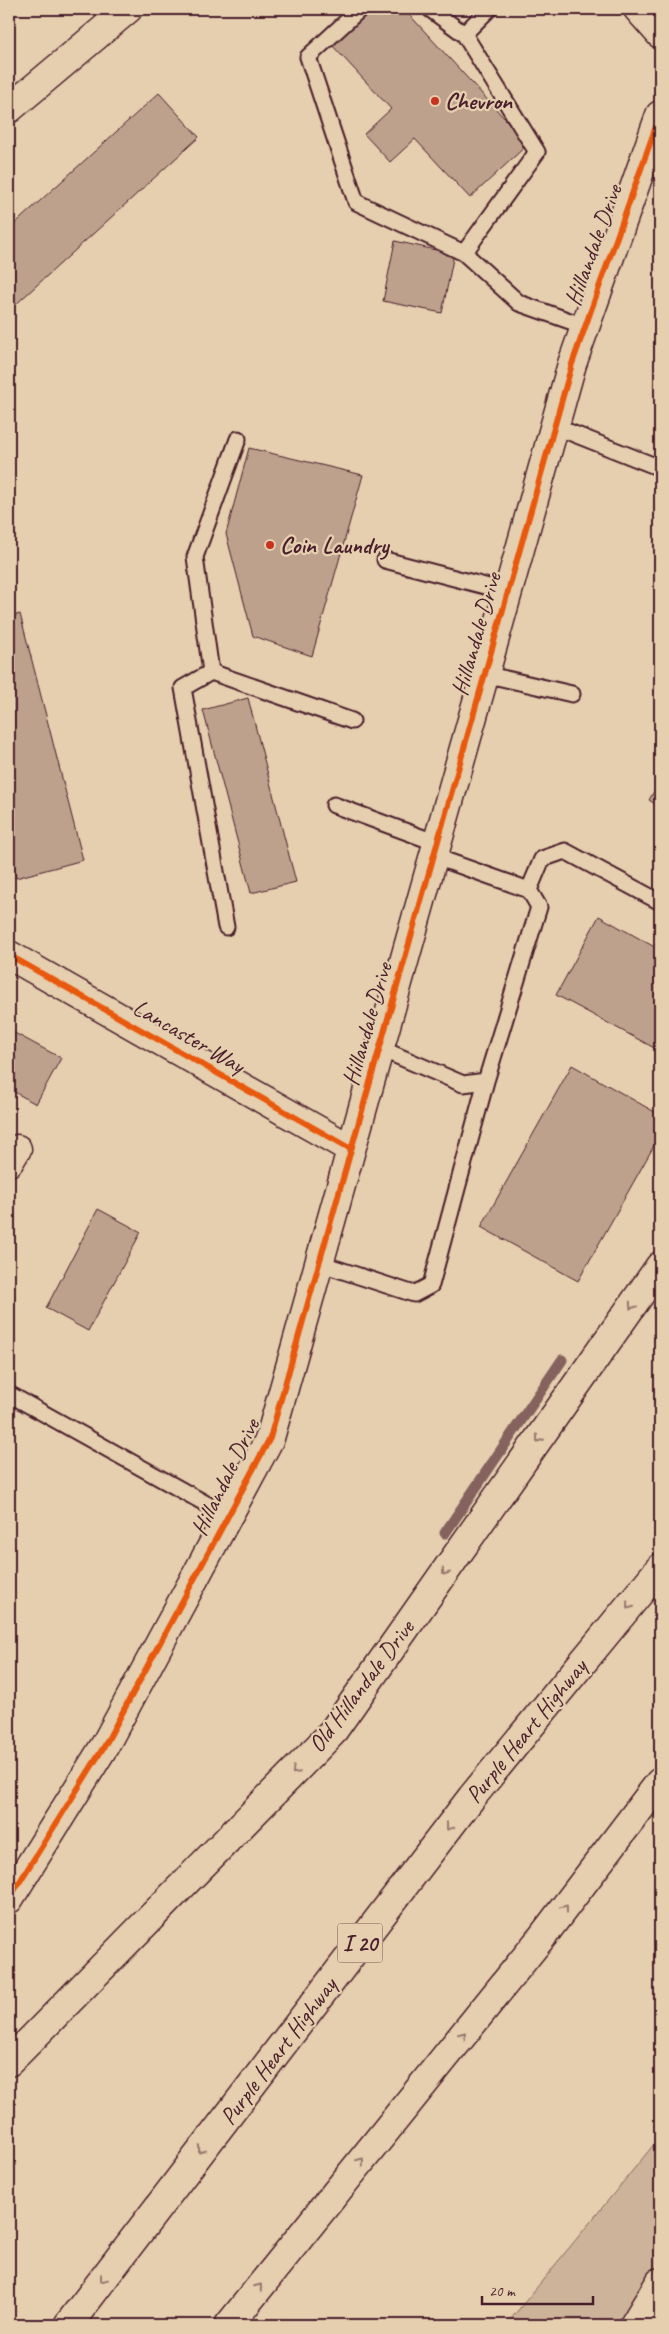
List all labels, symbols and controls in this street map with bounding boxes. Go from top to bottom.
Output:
place label: Chevron [445,86,513,116]
marker: Chevron [429,95,441,107]
street label: Hillandale Drive [557,178,629,310]
place label: Coin Laundry [280,530,390,560]
marker: Coin Laundry [264,539,276,551]
street label: Hillandale Drive [444,567,508,699]
street label: Hillandale Drive [335,957,399,1089]
street label: Lancaster Way [128,992,252,1081]
one-way arrow [629,1300,638,1310]
street label: Hillandale Drive [184,1412,267,1540]
one-way arrow [536,1433,545,1443]
one-way arrow [442,1566,451,1576]
one-way arrow [627,1600,635,1609]
street label: Old Hillandale Drive [301,1612,422,1758]
street label: Purple Heart Highway [459,1651,594,1809]
one-way arrow [292,1765,301,1774]
one-way arrow [446,1821,455,1831]
one-way arrow [559,1904,568,1913]
road number: I 20 [338,1924,382,1962]
street label: Purple Heart Highway [213,1970,344,2131]
one-way arrow [458,2031,467,2040]
one-way arrow [199,2144,207,2153]
one-way arrow [356,2158,364,2167]
one-way arrow [99,2274,108,2283]
scale bar [482,2274,593,2306]
text: 20 m [489,2282,516,2301]
one-way arrow [254,2284,263,2293]

